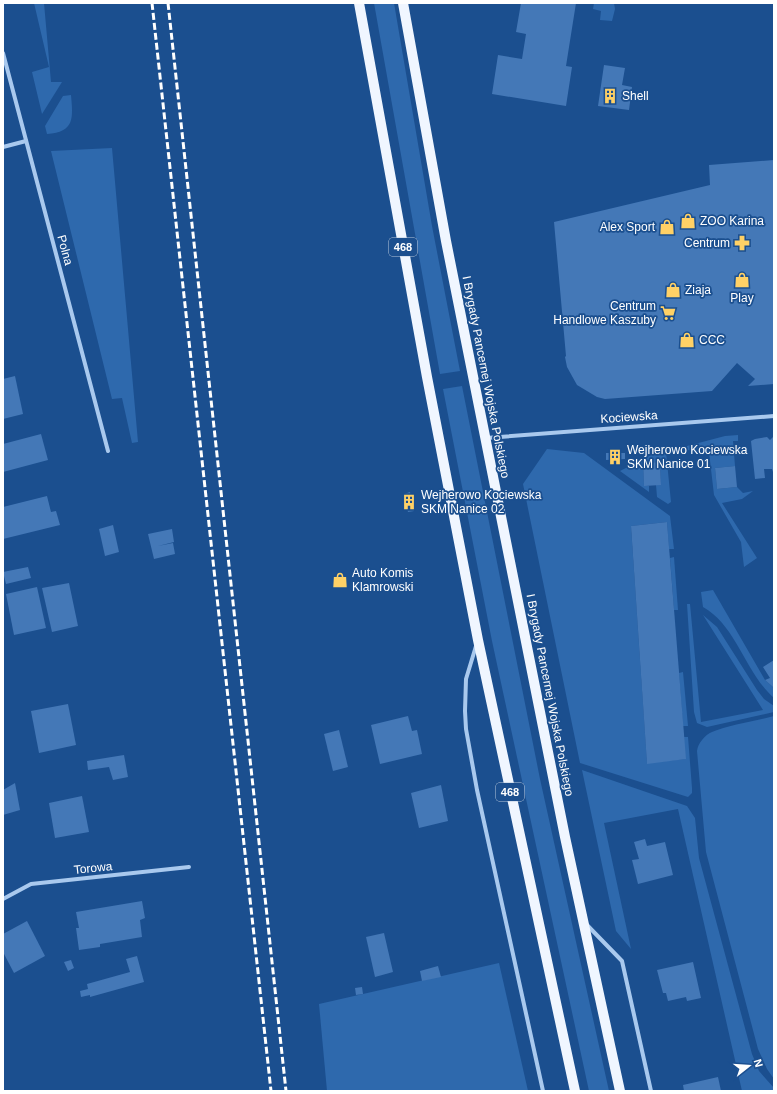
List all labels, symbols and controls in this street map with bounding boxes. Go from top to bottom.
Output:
building icon: Shell [601,87,619,105]
place label: Shell [622,89,649,103]
shop icon: ZOO Karina [679,212,697,230]
place label: ZOO Karina [700,214,764,228]
shop icon: Alex Sport [658,218,676,236]
place label: Alex Sport [600,220,656,234]
street label: Polna [54,233,76,267]
pharmacy icon: Centrum [733,234,751,252]
place label: Centrum [684,236,730,250]
road number: 468 [389,238,417,256]
shop icon: Play [733,271,751,289]
street label: I Brygady Pancernej Wojska Polskiego [459,275,513,480]
shop icon: Ziaja [664,281,682,299]
place label: Ziaja [685,283,711,297]
place label: Play [730,291,754,305]
place label: Centrum Handlowe Kaszuby [553,299,656,327]
supermarket icon: Centrum Handlowe Kaszuby [659,304,677,322]
shop icon: CCC [678,331,696,349]
place label: CCC [699,333,725,347]
street label: Kociewska [600,408,658,426]
place label: Wejherowo Kociewska SKM Nanice 01 [627,443,748,471]
building icon: Wejherowo Kociewska SKM Nanice 01 [606,448,624,466]
place label: Wejherowo Kociewska SKM Nanice 02 [421,488,542,516]
building icon: Wejherowo Kociewska SKM Nanice 02 [400,493,418,511]
place label: Auto Komis Klamrowski [352,566,413,594]
shop icon: Auto Komis Klamrowski [331,571,349,589]
street label: I Brygady Pancernej Wojska Polskiego [523,593,577,798]
road number: 468 [496,783,524,801]
street label: Torowa [73,859,113,877]
north arrow [729,1046,769,1086]
text: N [752,1058,765,1069]

